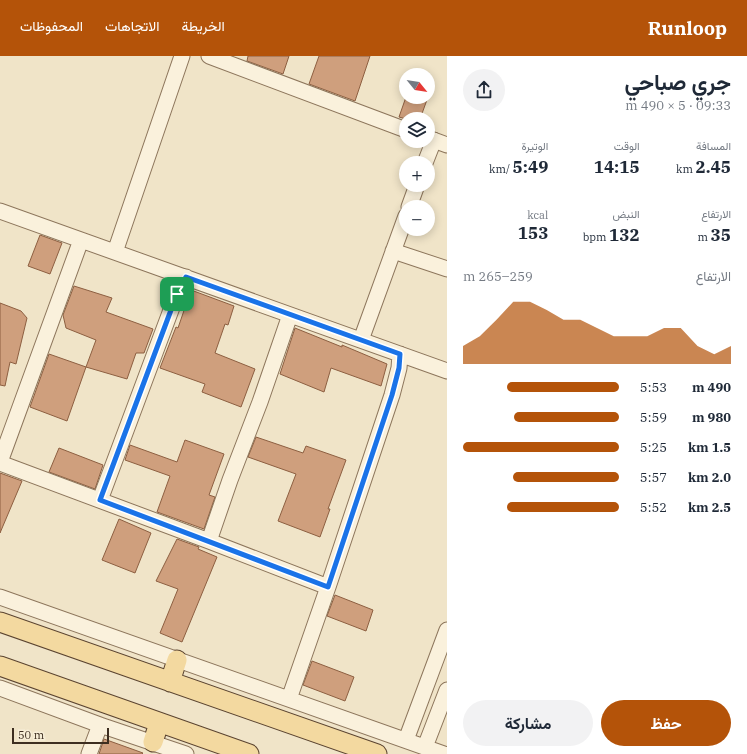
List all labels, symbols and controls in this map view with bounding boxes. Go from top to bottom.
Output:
text: Runloop [648,16,727,40]
text: المحفوظات [20,17,83,35]
text: الاتجاهات [105,17,159,35]
text: الخريطة [181,17,225,35]
text: جري صباحي [625,67,731,96]
north arrow [399,68,435,104]
map controls [399,68,435,236]
button: share [463,69,505,111]
text: 09:33 · 5 × 490 m [625,97,731,114]
button: layers [399,112,435,148]
text: الوتيرة [521,139,548,153]
text: الوقت [614,139,640,153]
text: المسافة [696,139,731,153]
button: + [399,156,435,192]
text: 5:49 [513,156,548,178]
text: 14:15 [594,156,640,178]
text: 2.45 [696,156,731,178]
text: /km [489,162,513,176]
text: km [676,162,696,176]
button: − [399,200,435,236]
text: النبض [612,207,640,221]
text: الارتفاع [701,207,731,221]
text: kcal [527,208,548,222]
text: 153 [518,222,548,244]
text: 132 [609,224,640,246]
text: 35 [711,224,731,246]
text: bpm [583,230,609,244]
text: m [698,230,711,244]
text: 259–265 m [463,268,533,285]
text: الارتفاع [696,268,731,285]
pin [160,277,194,311]
icon: arrive [166,283,188,305]
text: 5:53 [640,379,667,396]
text: 490 m [692,379,731,396]
text: 5:59 [640,409,667,426]
text: 980 m [692,409,731,426]
text: 5:25 [640,439,667,456]
text: 1.5 km [688,439,731,456]
text: 5:57 [640,469,667,486]
text: 2.0 km [688,469,731,486]
text: 5:52 [640,499,667,516]
text: 2.5 km [688,499,731,516]
button: مشاركة [463,700,593,746]
button: حفظ [601,700,731,746]
scale bar [12,726,109,745]
text: 50 m [18,728,44,742]

